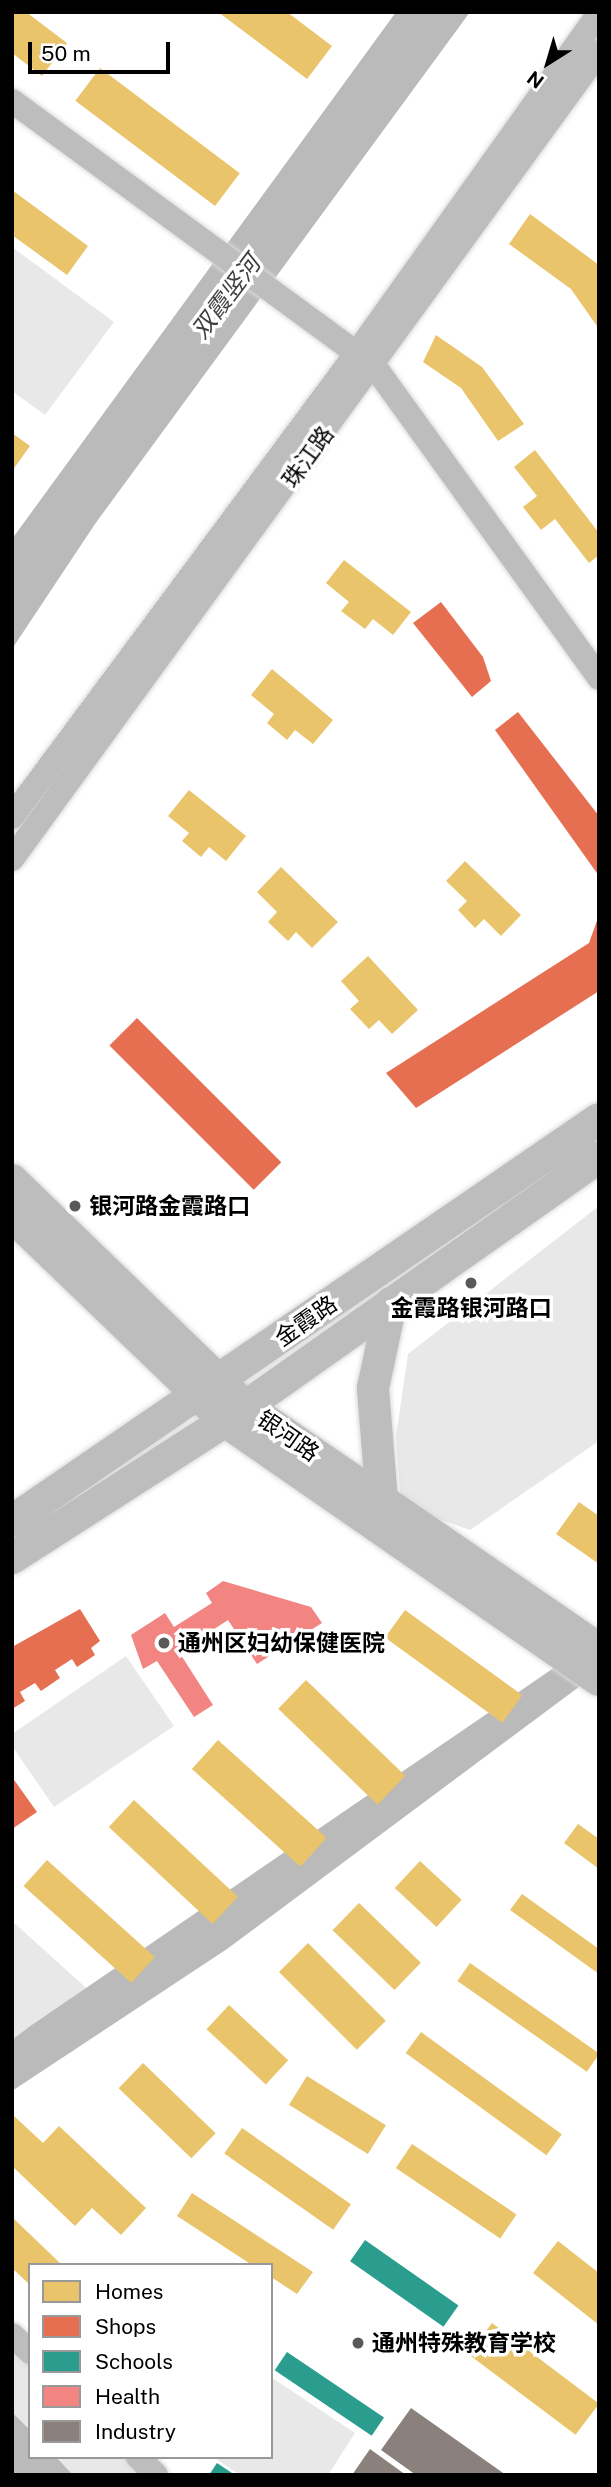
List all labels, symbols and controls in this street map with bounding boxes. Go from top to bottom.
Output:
scale bar [32,28,173,72]
north arrow [513,28,583,98]
text: 50 m [41,41,91,66]
text: N [523,67,548,93]
water label: 双霞竖河 [186,250,266,344]
street label: 珠江路 [277,421,339,493]
place label: 银河路金霞路口 [89,1192,250,1220]
marker: 银河路金霞路口 [67,1198,83,1214]
marker: 金霞路银河路口 [463,1275,479,1291]
street label: 金霞路 [270,1290,342,1352]
place label: 金霞路银河路口 [391,1294,551,1322]
street label: 银河路 [252,1405,324,1467]
place label: 通州区妇幼保健医院 [178,1629,385,1657]
marker: 通州区妇幼保健医院 [156,1635,172,1651]
legend [28,2263,273,2459]
text: Homes [95,2279,163,2304]
text: Shops [95,2314,156,2339]
place label: 通州特殊教育学校 [372,2329,556,2357]
marker: 通州特殊教育学校 [350,2335,366,2351]
text: Schools [95,2349,173,2374]
text: Health [95,2384,160,2409]
text: Industry [95,2419,176,2444]

